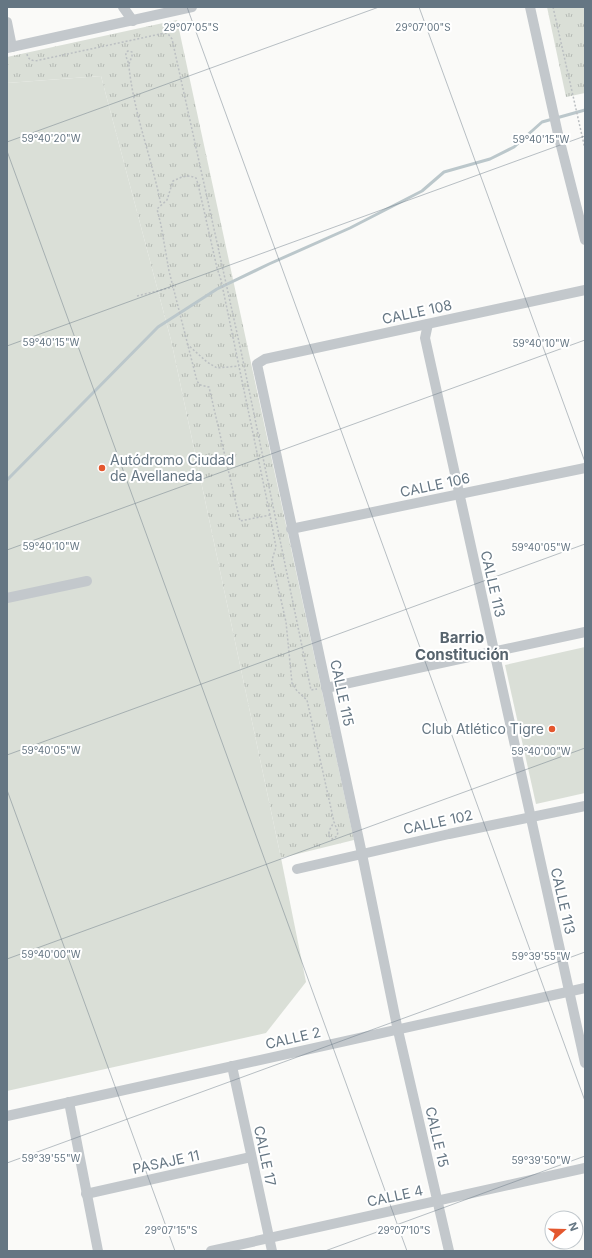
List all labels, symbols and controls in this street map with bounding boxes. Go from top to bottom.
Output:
text: 29°07'05"S [163,21,219,33]
text: 29°07'00"S [395,21,451,33]
text: 59°40'20"W [21,132,81,144]
text: 59°40'15"W [513,133,570,145]
street label: CALLE 108 [380,296,453,327]
text: 59°40'15"W [23,336,80,348]
text: 59°40'10"W [512,337,570,349]
place label: Autódromo Ciudad de Avellaneda [110,451,234,484]
marker: Autódromo Ciudad de Avellaneda [97,463,107,473]
street label: CALLE 106 [398,469,471,500]
text: 59°40'10"W [22,540,80,552]
text: 59°40'05"W [511,541,571,553]
street label: CALLE 113 [478,549,509,619]
district label: Barrio Constitución [415,628,509,664]
street label: CALLE 115 [327,658,358,728]
place label: Club Atlético Tigre [422,720,544,737]
marker: Club Atlético Tigre [547,724,557,734]
text: 59°40'05"W [21,744,81,756]
text: 59°40'00"W [511,745,571,757]
street label: CALLE 102 [401,806,474,837]
street label: CALLE 113 [548,866,579,936]
text: 59°40'00"W [21,948,81,960]
text: 59°39'55"W [512,950,571,962]
street label: CALLE 2 [264,1023,322,1052]
street label: CALLE 15 [422,1105,453,1169]
street label: CALLE 17 [251,1124,280,1188]
street label: PASAJE 11 [131,1146,201,1177]
text: 59°39'55"W [22,1152,81,1164]
text: 59°39'50"W [511,1154,571,1166]
street label: CALLE 4 [365,1181,424,1210]
north arrow [544,1210,584,1250]
text: N [565,1220,581,1233]
text: 29°07'15"S [145,1224,197,1236]
text: 29°07'10"S [377,1224,431,1236]

